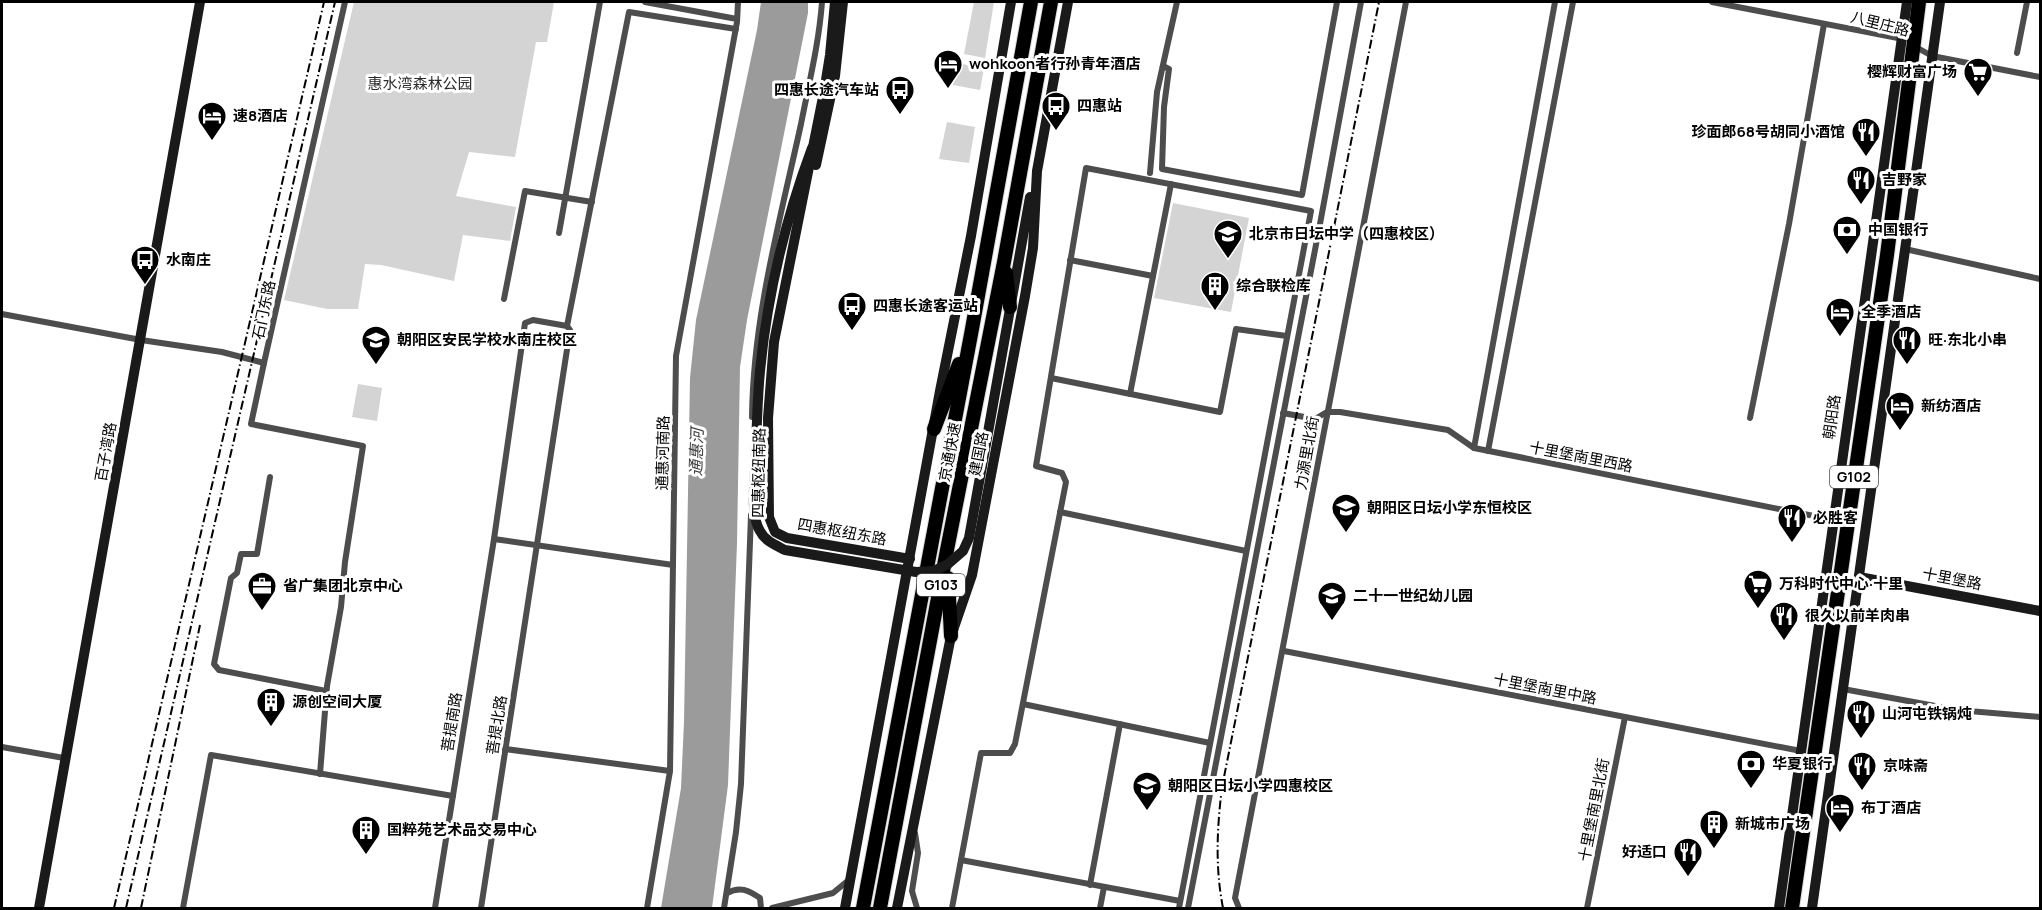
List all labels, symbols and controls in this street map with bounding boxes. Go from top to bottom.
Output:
street label: 八里庄路 [1848,6,1912,41]
hotel icon: wohkoon者行孙青年酒店 [932,48,964,90]
place label: wohkoon者行孙青年酒店 [969,53,1140,74]
supermarket icon: 樱辉财富广场 [1962,56,1994,98]
place label: 樱辉财富广场 [1867,61,1957,82]
park label: 惠水湾森林公园 [367,73,473,94]
bus stop icon: 四惠长途汽车站 [884,74,916,116]
place label: 四惠长途汽车站 [774,79,879,100]
bus stop icon: 四惠站 [1040,90,1072,132]
place label: 四惠站 [1077,95,1122,116]
hotel icon: 速8酒店 [196,100,228,142]
place label: 速8酒店 [233,105,287,126]
restaurant icon: 珍面郎68号胡同小酒馆 [1850,116,1882,158]
place label: 珍面郎68号胡同小酒馆 [1691,121,1845,142]
restaurant icon: 吉野家 [1845,164,1877,206]
place label: 吉野家 [1882,169,1927,190]
bank icon: 中国银行 [1831,214,1863,256]
school or university icon: 北京市日坛中学（四惠校区） [1212,218,1244,260]
place label: 中国银行 [1868,219,1928,240]
place label: 北京市日坛中学（四惠校区） [1249,223,1444,244]
bus stop icon: 水南庄 [129,244,161,286]
place label: 水南庄 [166,249,211,270]
building icon: 综合联检库 [1199,270,1231,312]
place label: 综合联检库 [1236,275,1311,296]
street label: 石门东路 [247,278,280,341]
bus stop icon: 四惠长途客运站 [836,290,868,332]
place label: 四惠长途客运站 [873,295,978,316]
hotel icon: 全季酒店 [1824,296,1856,338]
place label: 全季酒店 [1861,301,1921,322]
school or university icon: 朝阳区安民学校水南庄校区 [360,324,392,366]
restaurant icon: 旺·东北小串 [1891,324,1923,366]
place label: 朝阳区安民学校水南庄校区 [397,329,577,350]
place label: 旺·东北小串 [1928,329,2007,350]
hotel icon: 新纺酒店 [1884,390,1916,432]
street label: 朝阳路 [1818,393,1845,441]
place label: 新纺酒店 [1921,395,1981,416]
street label: 力源里北街 [1290,414,1323,492]
street label: 通惠河南路 [651,415,674,491]
street label: 京通快速 [933,420,966,483]
street label: 百子湾路 [90,421,121,483]
water label: 通惠河 [684,425,708,476]
street label: 四惠枢纽南路 [747,428,770,518]
street label: 建国路 [964,430,993,478]
street label: 十里堡南里西路 [1528,436,1635,477]
road number: G102 [1830,466,1878,488]
school or university icon: 朝阳区日坛小学东恒校区 [1330,492,1362,534]
place label: 朝阳区日坛小学东恒校区 [1367,497,1532,518]
restaurant icon: 必胜客 [1776,502,1808,544]
place label: 必胜客 [1813,507,1858,528]
street label: 四惠枢纽东路 [796,513,888,550]
street label: 十里堡路 [1921,562,1984,595]
supermarket icon: 万科时代中心·十里 [1742,568,1774,610]
office icon: 省广集团北京中心 [246,570,278,612]
place label: 万科时代中心·十里 [1779,573,1903,594]
road number: G103 [917,574,965,596]
place label: 省广集团北京中心 [283,575,403,596]
school or university icon: 二十一世纪幼儿园 [1316,580,1348,622]
place label: 二十一世纪幼儿园 [1353,585,1473,606]
restaurant icon: 很久以前羊肉串 [1768,600,1800,642]
place label: 很久以前羊肉串 [1805,605,1910,626]
street label: 十里堡南里中路 [1492,668,1599,709]
building icon: 源创空间大厦 [255,686,287,728]
place label: 源创空间大厦 [292,691,382,712]
street label: 菩提南路 [436,691,467,753]
street label: 菩提北路 [481,694,512,756]
restaurant icon: 山河屯铁锅炖 [1845,698,1877,740]
place label: 山河屯铁锅炖 [1882,703,1972,724]
bank icon: 华夏银行 [1735,748,1767,790]
restaurant icon: 京味斋 [1846,750,1878,792]
place label: 华夏银行 [1772,753,1832,774]
place label: 京味斋 [1883,755,1928,776]
street label: 十里堡南里北街 [1573,756,1614,863]
school or university icon: 朝阳区日坛小学四惠校区 [1131,770,1163,812]
place label: 朝阳区日坛小学四惠校区 [1168,775,1333,796]
hotel icon: 布丁酒店 [1824,792,1856,834]
place label: 布丁酒店 [1861,797,1921,818]
building icon: 新城市广场 [1698,808,1730,850]
place label: 新城市广场 [1735,813,1810,834]
building icon: 国粹苑艺术品交易中心 [350,814,382,856]
place label: 国粹苑艺术品交易中心 [387,819,537,840]
restaurant icon: 好适口 [1672,836,1704,878]
place label: 好适口 [1622,841,1667,862]

